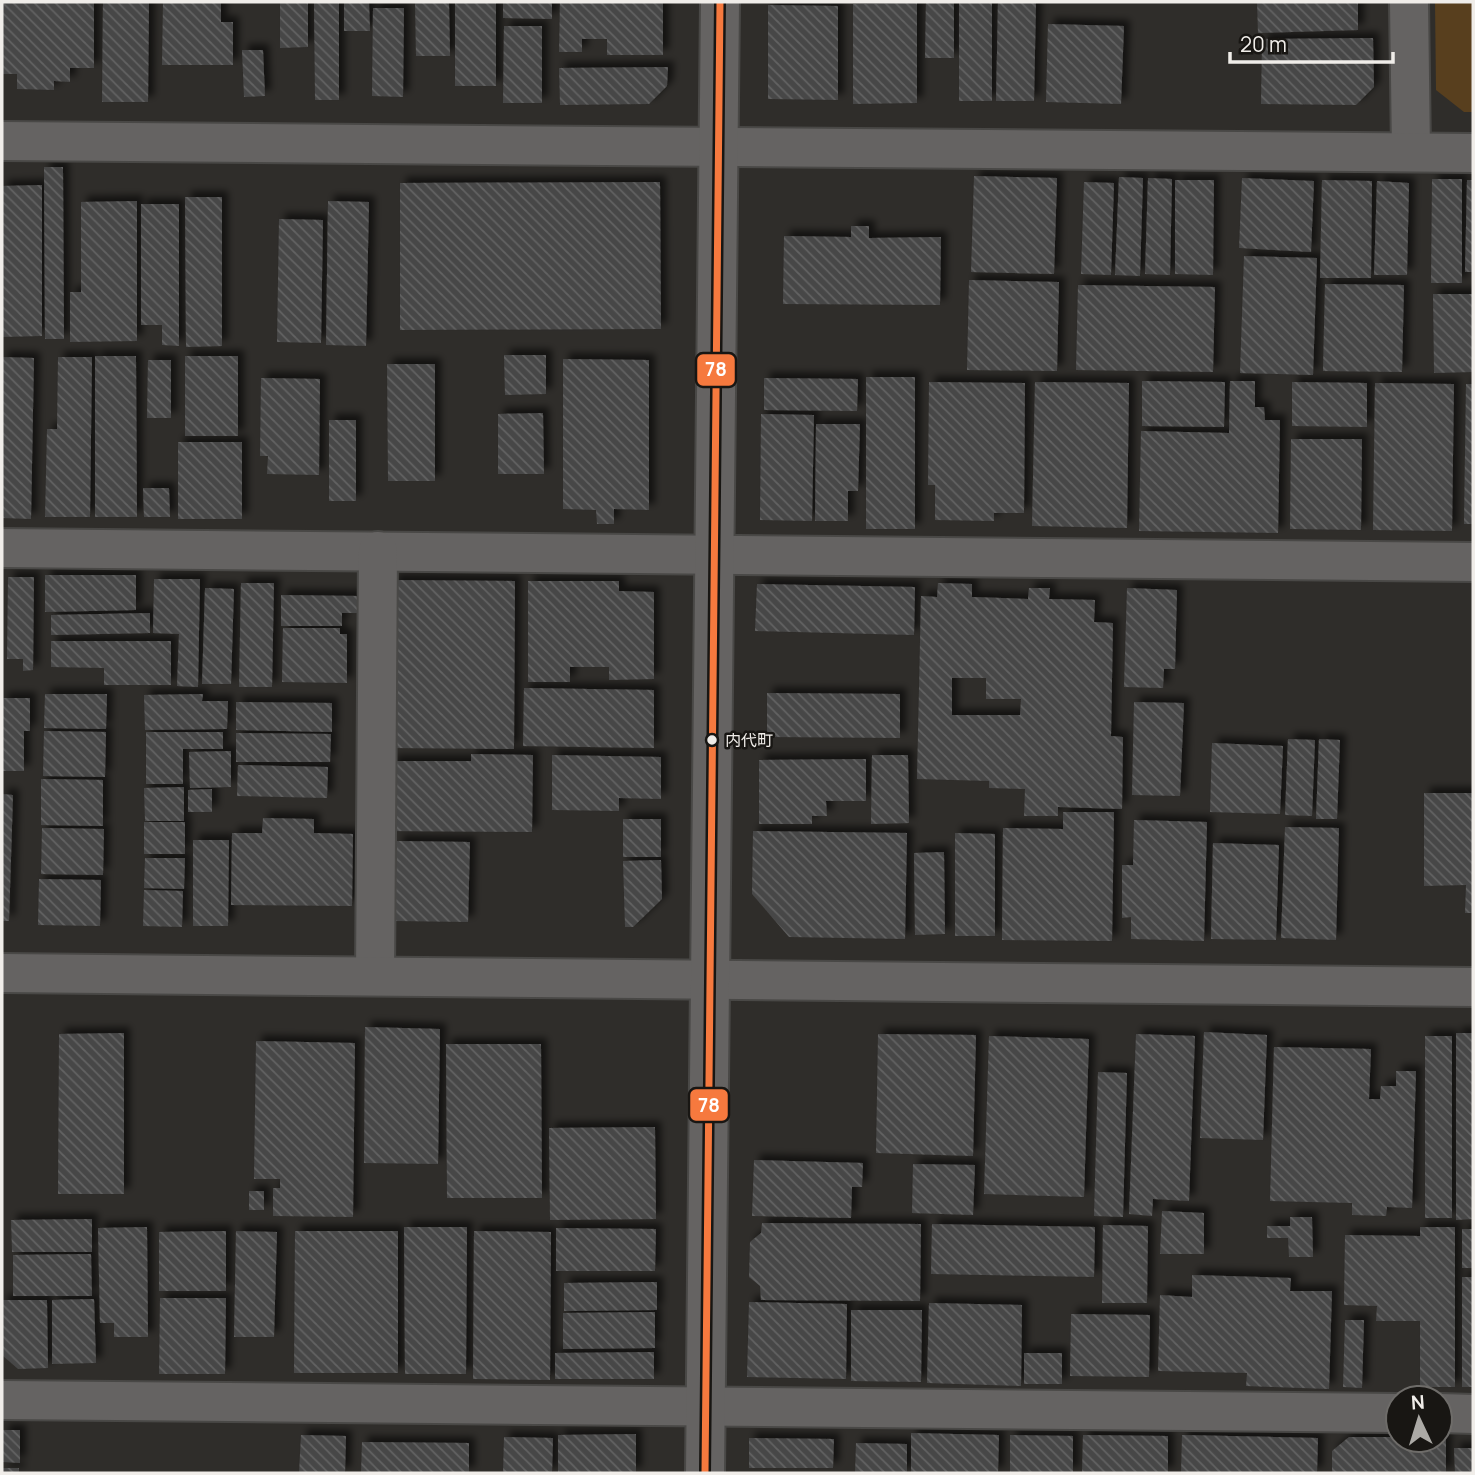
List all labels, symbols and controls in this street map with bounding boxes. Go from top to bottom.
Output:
scale bar [1230,21,1393,65]
text: 20 m [1240,30,1287,58]
line badge: 78 [696,353,736,387]
text: 78 [705,356,727,382]
place label: 内代町 [725,729,773,751]
marker: 内代町 [705,733,719,747]
line badge: 78 [689,1088,729,1122]
text: 78 [698,1092,720,1118]
north arrow [1384,1384,1454,1454]
text: N [1410,1389,1426,1415]

